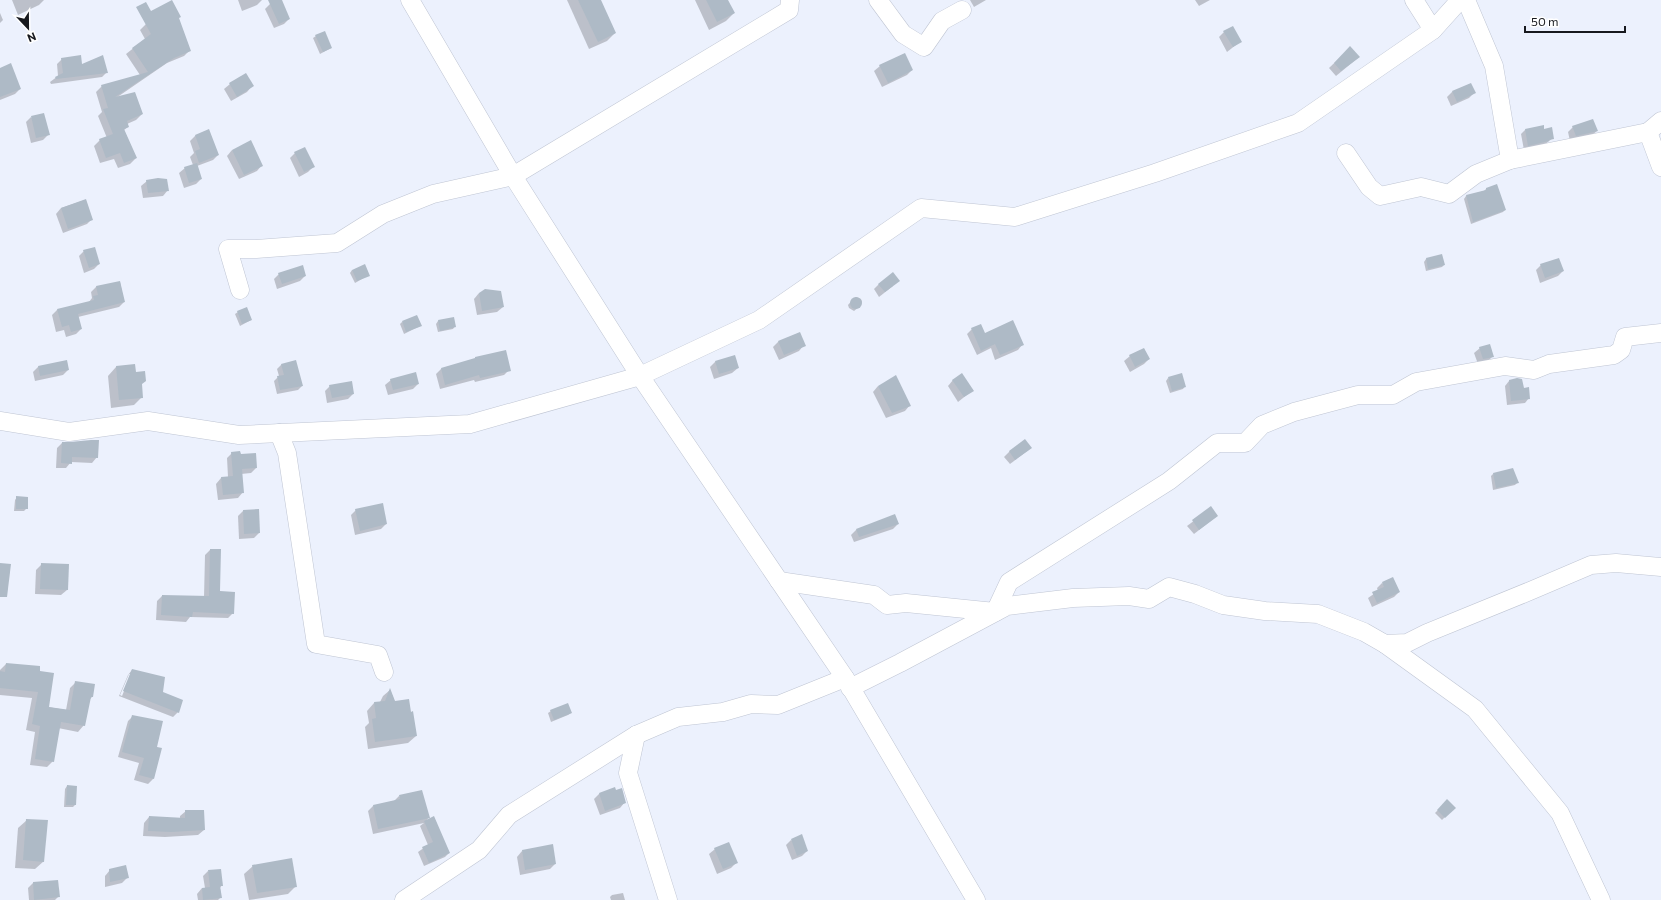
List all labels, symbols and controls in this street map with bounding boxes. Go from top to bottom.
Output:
north arrow [8,8,48,48]
scale bar [1525,8,1625,34]
text: 50 m [1531,14,1559,28]
text: N [26,30,38,45]

